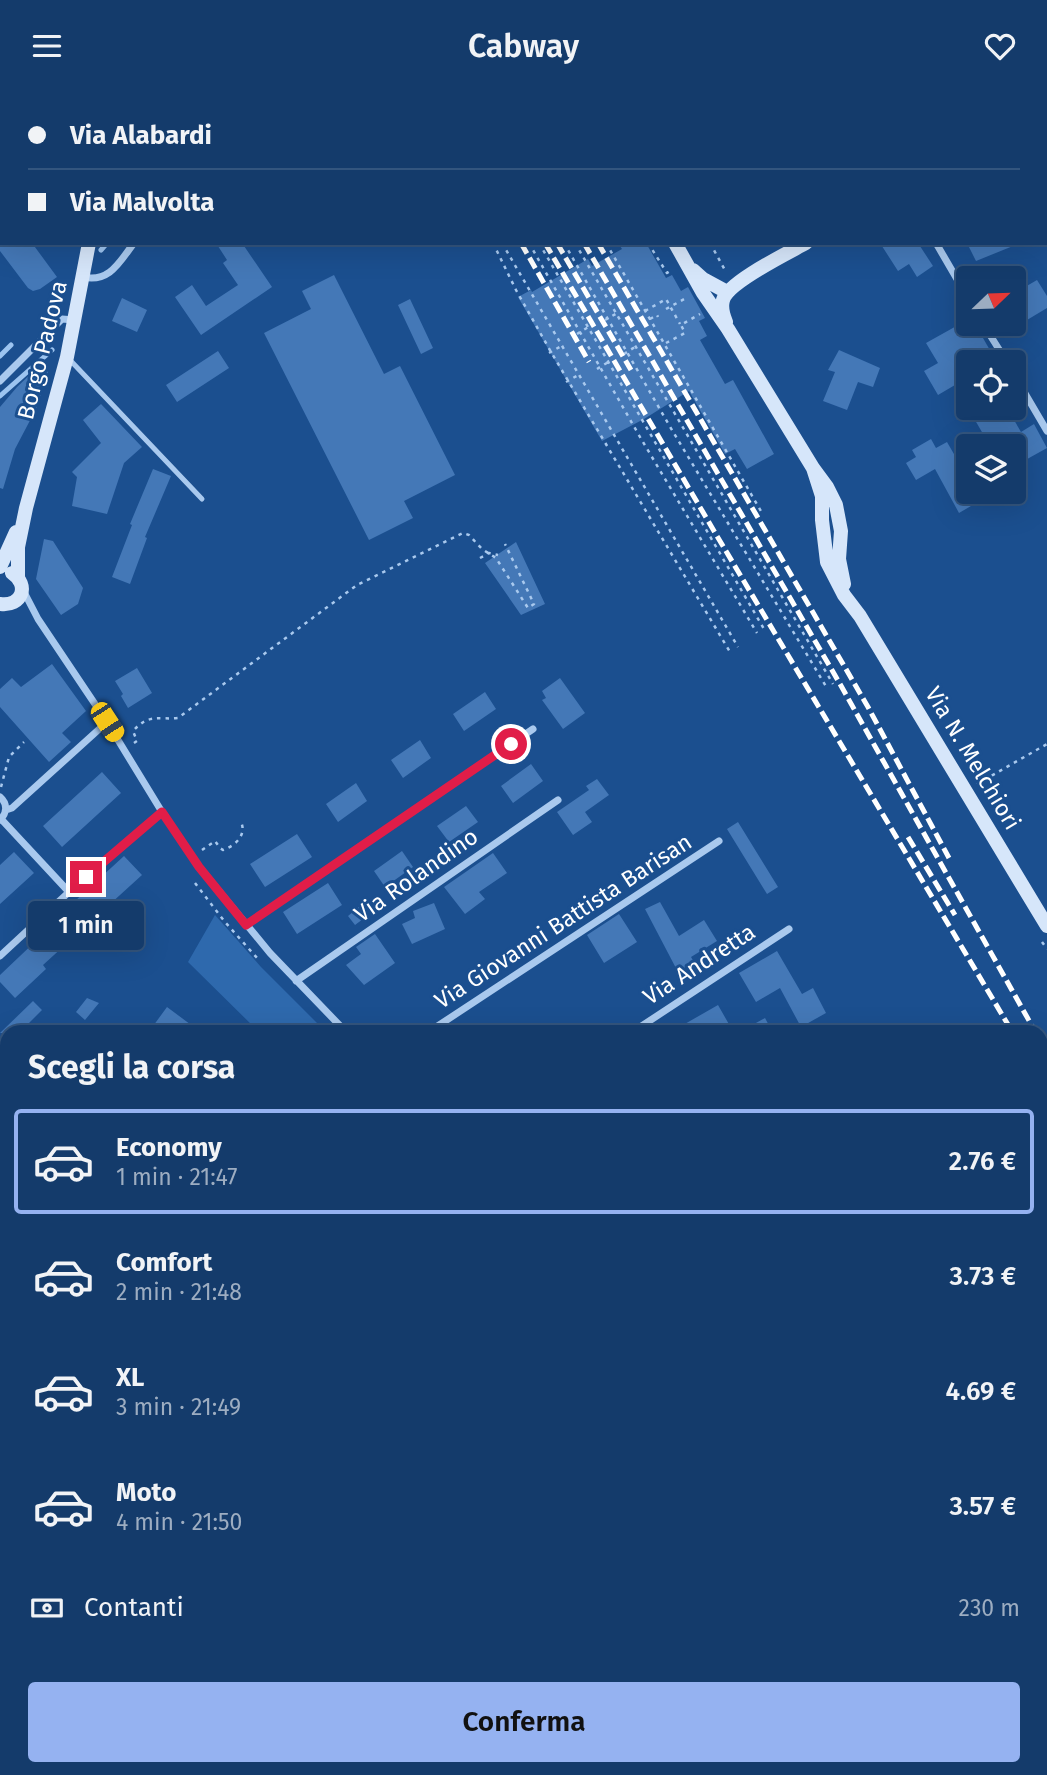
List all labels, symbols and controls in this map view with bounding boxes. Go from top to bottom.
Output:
icon: menu [28,27,66,65]
text: Cabway [468,27,579,65]
icon: heart [981,27,1019,65]
text: Via Alabardi [70,120,212,151]
text: Via Malvolta [70,187,214,218]
north arrow [956,266,1026,336]
map controls [956,266,1026,504]
street label: Borgo Padova [11,278,73,422]
button: locate [956,350,1026,420]
button: layers [956,434,1026,504]
street label: Via N. Melchiori [919,681,1027,835]
car [87,699,128,745]
route start [495,728,527,760]
street label: Via Rolandino [349,822,483,928]
street label: Via Giovanni Battista Barisan [429,827,697,1015]
route end [70,861,102,893]
callout: 1 min [28,901,144,951]
text: 1 min [58,911,114,939]
street label: Via Andretta [638,917,760,1011]
text: Scegli la corsa [28,1048,235,1086]
icon: car [32,1130,95,1193]
text: Economy [116,1132,222,1163]
text: 2.76 € [949,1146,1016,1177]
text: 1 min · 21:47 [116,1163,238,1191]
icon: car [32,1245,95,1308]
text: Comfort [116,1247,212,1278]
text: 3.73 € [950,1261,1016,1292]
text: 2 min · 21:48 [116,1278,242,1306]
icon: car [32,1360,95,1423]
text: XL [116,1362,144,1393]
text: 4.69 € [946,1376,1016,1407]
text: 3 min · 21:49 [116,1393,241,1421]
icon: car [32,1475,95,1538]
text: Moto [116,1477,176,1508]
text: 3.57 € [949,1491,1016,1522]
text: 4 min · 21:50 [116,1508,242,1536]
icon: cash [28,1589,66,1627]
text: Contanti [84,1592,184,1623]
text: 230 m [959,1594,1020,1622]
button: Conferma [28,1682,1020,1762]

